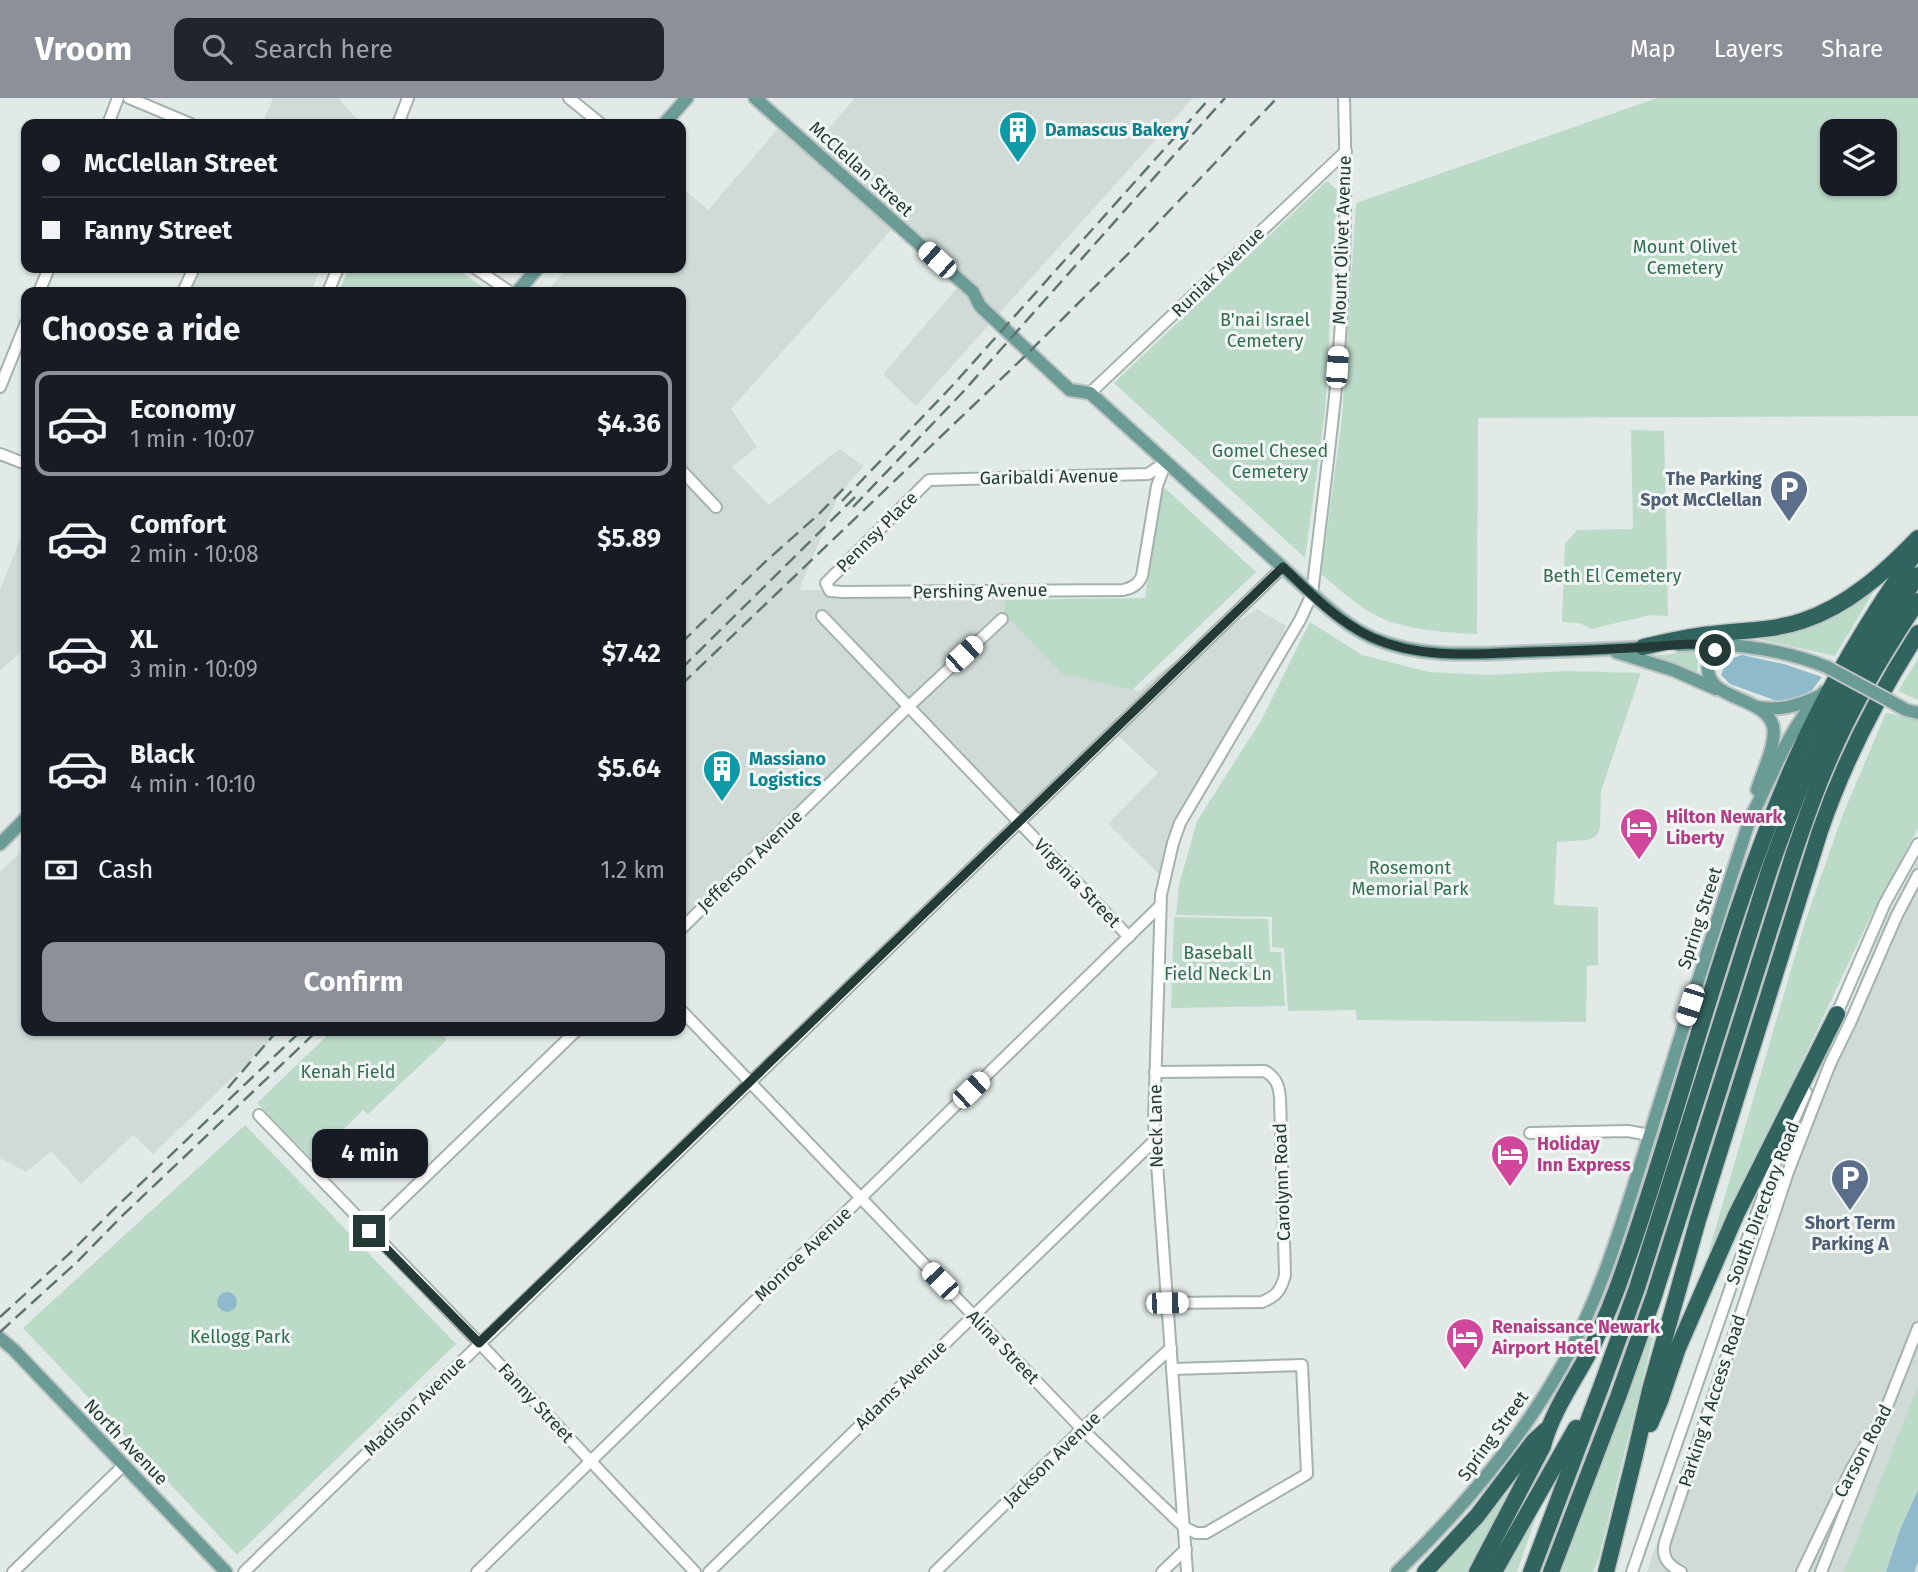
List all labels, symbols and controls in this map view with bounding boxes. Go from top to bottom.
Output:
search box [174,18,664,81]
text: Vroom [35,29,132,69]
icon: search [198,30,236,68]
text: Search here [254,34,393,65]
text: Map [1630,35,1676,63]
text: Layers [1714,35,1783,63]
text: Share [1821,35,1883,63]
building icon: Damascus Bakery [997,109,1039,164]
street label: McClellan Street [805,117,918,222]
place label: Damascus Bakery [1045,119,1190,141]
map controls [1820,119,1897,196]
button: layers [1820,119,1897,196]
text: McClellan Street [84,148,278,179]
street label: Mount Olivet Avenue [1328,155,1356,325]
text: Fanny Street [84,215,232,246]
street label: Runiak Avenue [1167,222,1269,322]
park label: Mount Olivet Cemetery [1633,236,1738,279]
car [915,238,960,282]
park label: B'nai Israel Cemetery [1220,309,1310,352]
text: Choose a ride [42,310,240,348]
car [1326,345,1349,389]
icon: car [46,392,109,455]
text: Economy [130,394,236,425]
text: $4.36 [597,408,661,439]
text: 1 min · 10:07 [130,425,254,453]
park label: Gomel Chesed Cemetery [1212,440,1328,483]
street label: Garibaldi Avenue [979,465,1119,489]
place label: The Parking Spot McClellan [1640,468,1762,511]
parking icon: The Parking Spot McClellan [1768,468,1810,523]
street label: Pennsy Place [832,487,922,577]
icon: car [46,507,109,570]
text: Comfort [130,509,226,540]
text: $5.89 [597,523,661,554]
text: 2 min · 10:08 [130,540,259,568]
park label: Beth El Cemetery [1543,565,1682,587]
street label: Pershing Avenue [912,579,1048,603]
icon: car [46,622,109,685]
text: XL [130,624,158,655]
car [942,632,987,676]
route start [1699,634,1731,666]
text: $7.42 [602,638,661,669]
text: 3 min · 10:09 [130,655,258,683]
icon: car [46,737,109,800]
text: Black [130,739,195,770]
building icon: Massiano Logistics [701,748,743,803]
place label: Massiano Logistics [749,748,826,791]
text: $5.64 [597,753,661,784]
text: 4 min · 10:10 [130,770,256,798]
street label: Jefferson Avenue [693,805,807,917]
hotel icon: Hilton Newark Liberty [1618,806,1660,861]
place label: Hilton Newark Liberty [1666,806,1783,849]
street label: Virginia Street [1029,834,1125,932]
icon: cash [42,851,80,889]
text: Cash [98,854,154,885]
text: 1.2 km [601,856,665,884]
park label: Rosemont Memorial Park [1352,857,1469,900]
street label: Spring Street [1673,864,1727,972]
button: Confirm [42,942,665,1022]
park label: Baseball Field Neck Ln [1164,942,1272,985]
car [1674,982,1707,1028]
park label: Kenah Field [301,1061,395,1083]
car [949,1068,994,1112]
street label: Neck Lane [1144,1084,1168,1168]
street label: South Directory Road [1722,1118,1804,1288]
street label: Carolynn Road [1269,1123,1295,1241]
callout: 4 min [311,1130,427,1178]
hotel icon: Holiday Inn Express [1489,1133,1531,1188]
place label: Holiday Inn Express [1537,1133,1631,1176]
text: 4 min [341,1139,399,1167]
parking icon: Short Term Parking A [1829,1157,1871,1212]
street label: Monroe Avenue [750,1202,856,1306]
place label: Short Term Parking A [1805,1212,1895,1255]
route end [353,1215,385,1247]
car [918,1259,963,1303]
car [1146,1292,1189,1314]
street label: Alina Street [962,1305,1044,1389]
street label: Parking A Access Road [1674,1312,1750,1490]
hotel icon: Renaissance Newark Airport Hotel [1444,1316,1486,1371]
place label: Renaissance Newark Airport Hotel [1491,1316,1661,1359]
park label: Kellogg Park [190,1326,291,1348]
street label: Adams Avenue [850,1336,952,1434]
street label: Madison Avenue [359,1352,471,1460]
street label: Fanny Street [494,1359,579,1448]
street label: Spring Street [1453,1386,1533,1485]
street label: North Avenue [79,1394,173,1490]
street label: Carson Road [1829,1401,1897,1501]
street label: Jackson Avenue [999,1407,1105,1511]

